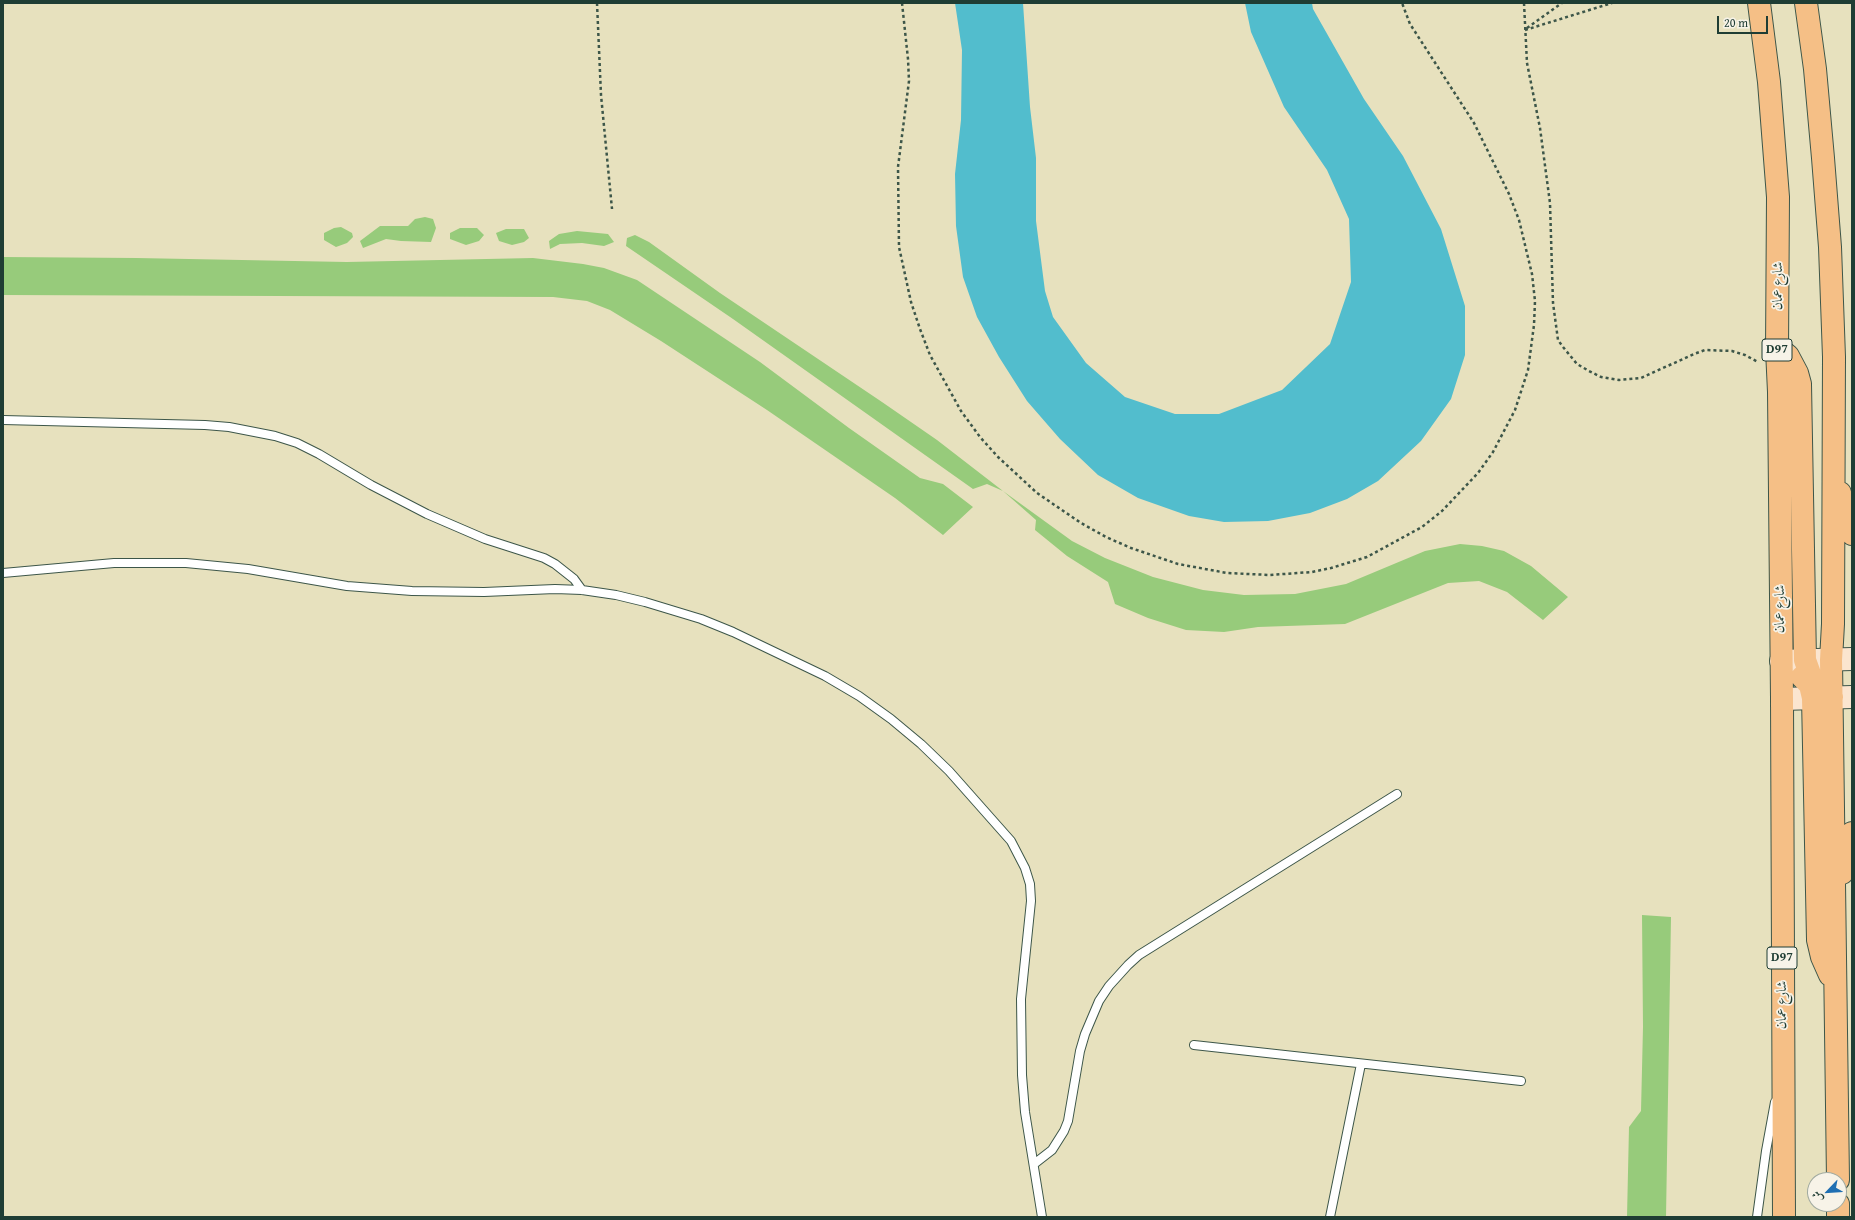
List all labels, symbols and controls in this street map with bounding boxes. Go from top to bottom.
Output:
scale bar [1719,8,1770,34]
text: 20 m [1724,14,1748,31]
street label: شارع عمان [1770,262,1786,310]
road number: D97 [1762,339,1792,361]
street label: شارع عمان [1772,585,1788,633]
road number: D97 [1767,947,1797,969]
street label: شارع عمان [1774,981,1790,1029]
north arrow [1807,1172,1847,1212]
text: ش [1807,1188,1827,1205]

